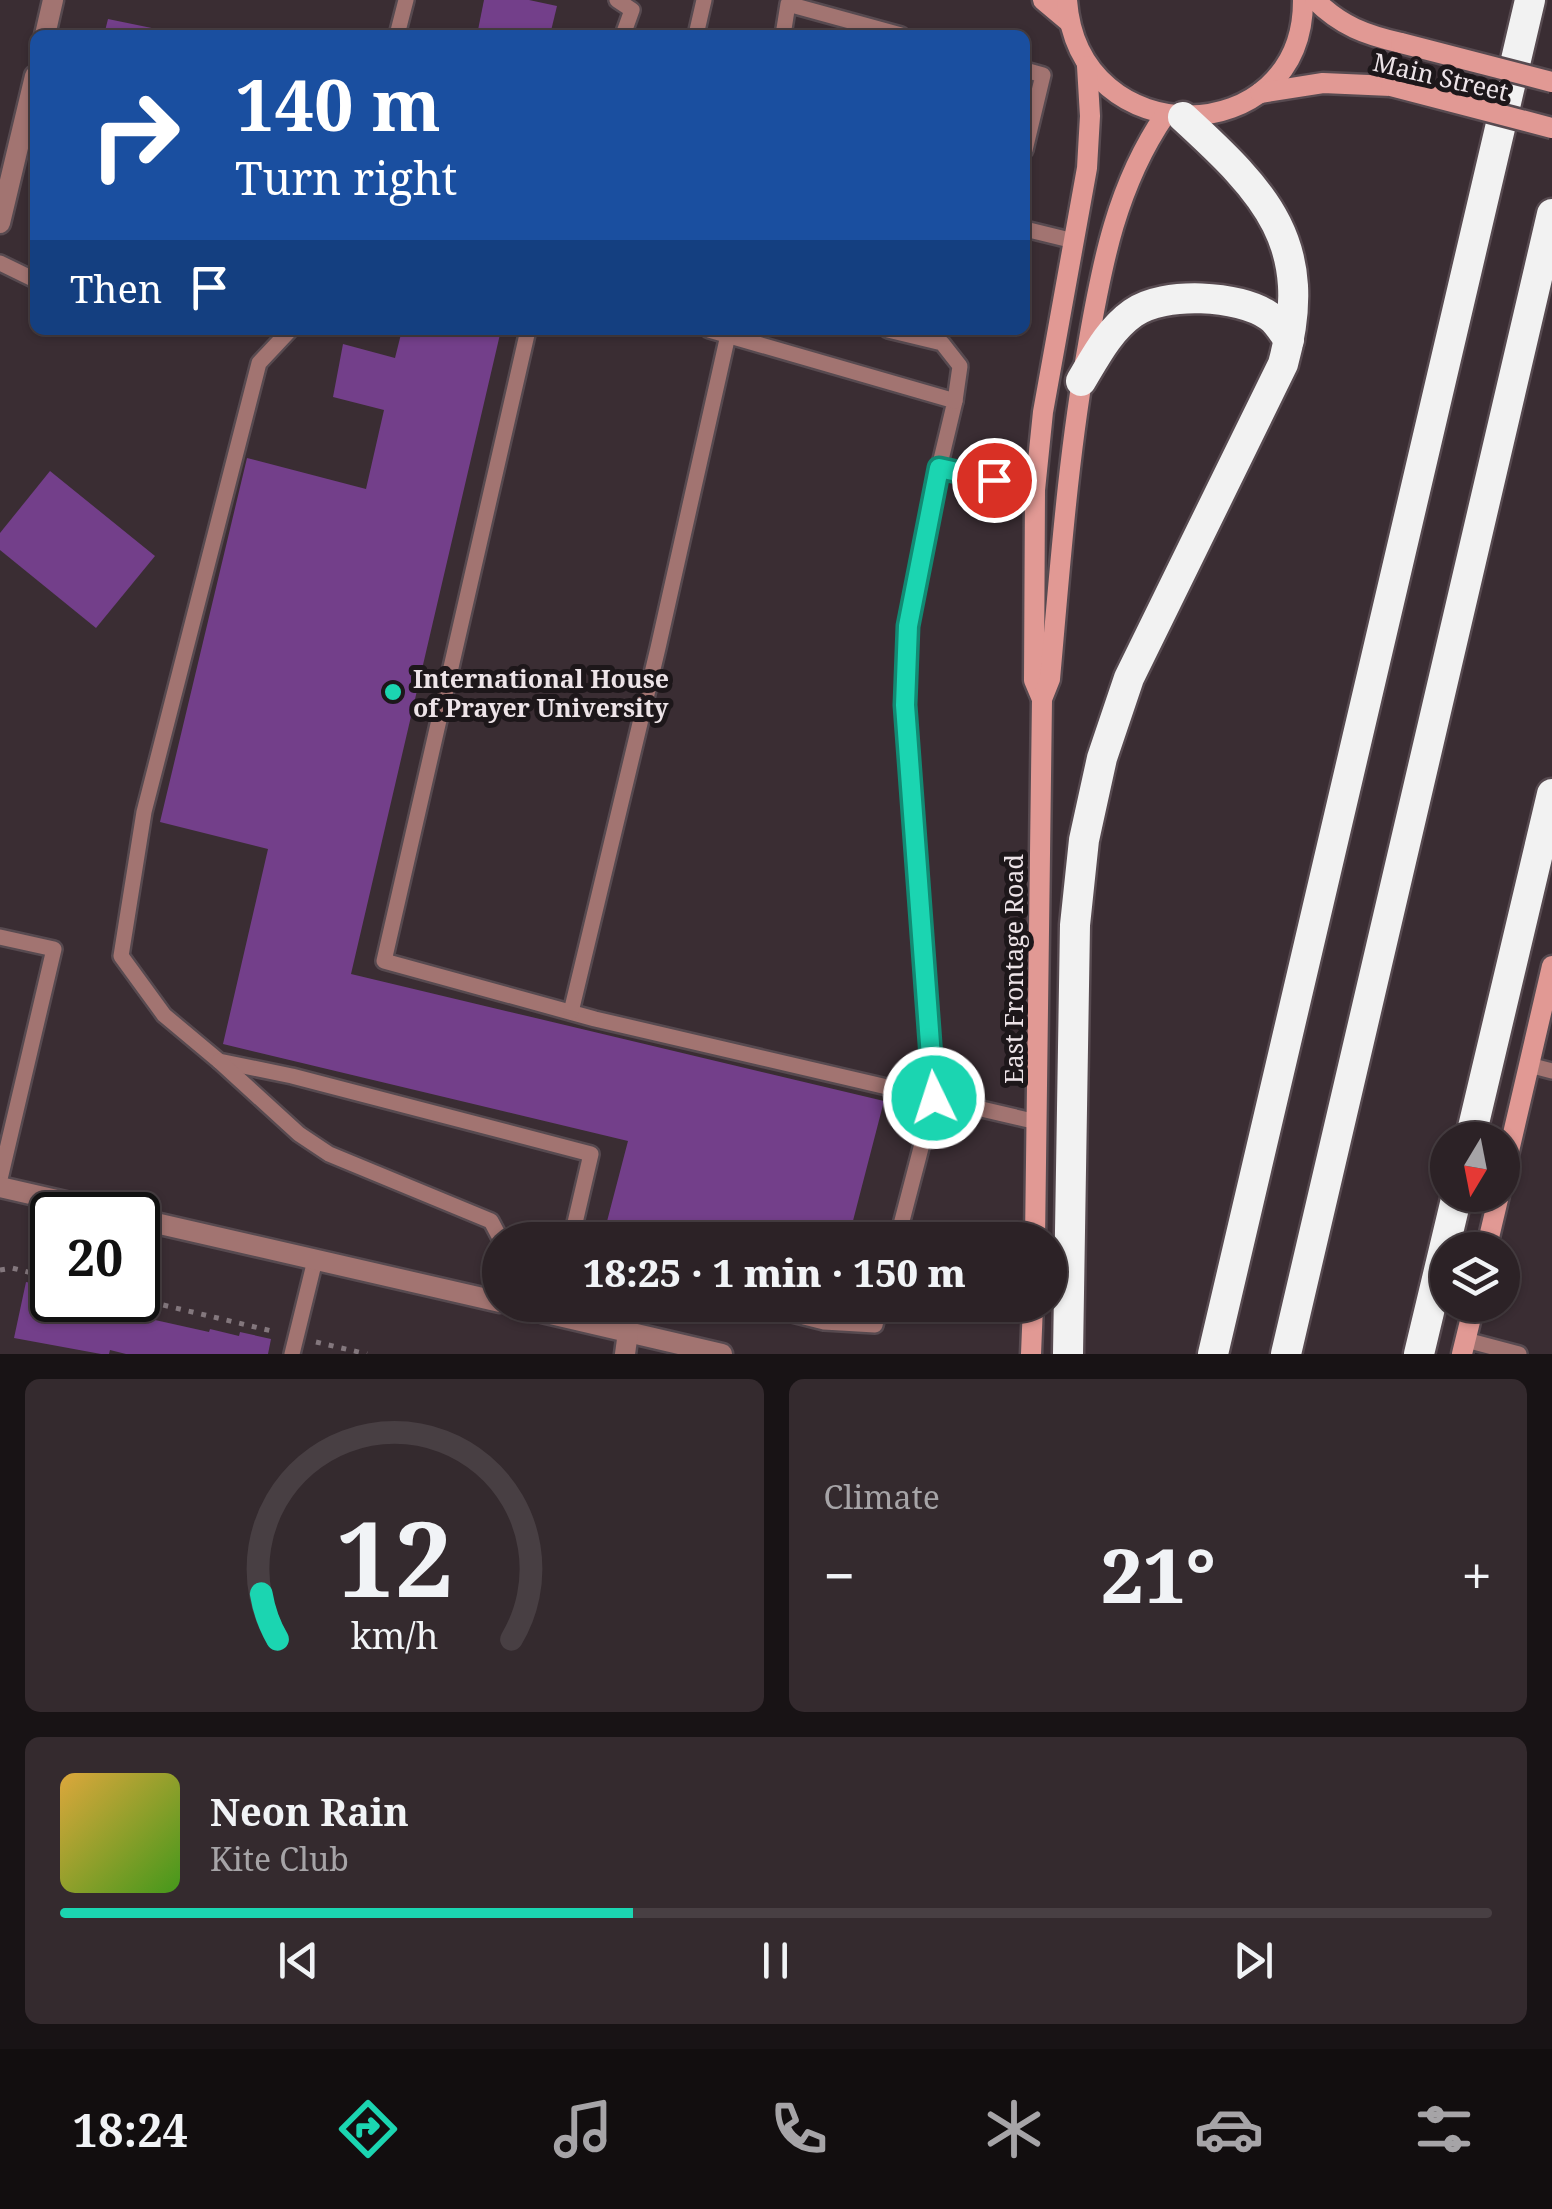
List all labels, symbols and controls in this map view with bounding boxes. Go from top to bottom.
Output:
street label: Main Street [1370,44,1512,108]
text: 140 m [235,56,441,152]
icon: right [70,70,200,200]
text: Turn right [235,147,457,208]
icon: arrive [182,260,237,315]
text: Then [70,262,162,314]
pin [952,438,1037,523]
icon: arrive [967,453,1022,508]
place label: International House of Prayer University [413,661,669,724]
marker: International House of Prayer University [382,681,404,703]
street label: East Frontage Road [996,854,1030,1084]
position arrow [882,1046,986,1150]
north arrow [1430,1122,1520,1212]
map controls [1430,1122,1520,1322]
speed limit sign: 20 [30,1192,160,1322]
button: layers [1430,1232,1520,1322]
text: 18:25 · 1 min · 150 m [583,1246,966,1298]
text: Climate [824,1475,940,1518]
text: 12 [335,1486,453,1627]
text: 21° [1101,1523,1216,1625]
text: − [824,1537,855,1612]
text: + [1461,1537,1492,1612]
text: km/h [350,1611,438,1659]
text: Neon Rain [210,1785,409,1837]
text: Kite Club [210,1837,349,1880]
icon: previous [271,1933,326,1988]
icon: pause [748,1933,803,1988]
icon: next [1226,1933,1281,1988]
icon: directions [333,2094,403,2164]
icon: music [548,2094,618,2164]
icon: phone [764,2094,834,2164]
icon: climate [979,2094,1049,2164]
icon: car [1194,2094,1264,2164]
icon: filters [1409,2094,1479,2164]
text: 18:24 [73,2099,188,2160]

